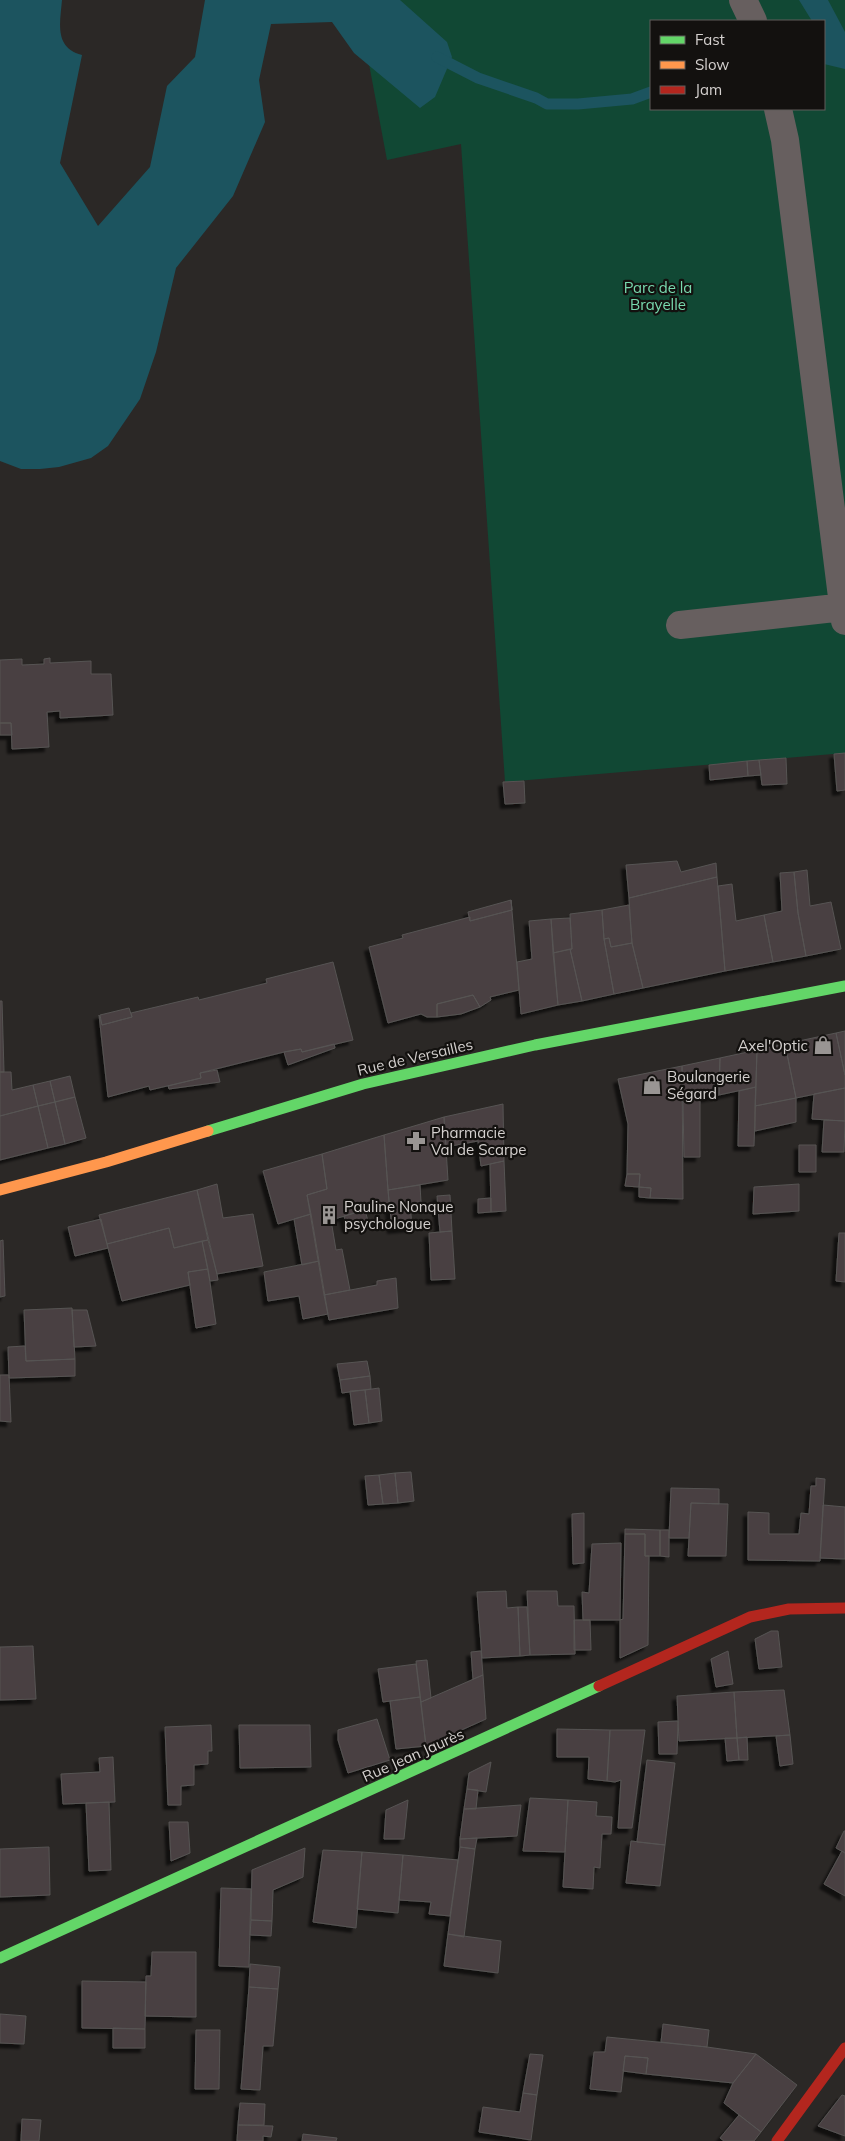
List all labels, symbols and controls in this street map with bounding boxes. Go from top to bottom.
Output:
legend [650,20,825,110]
text: Fast [695,30,725,49]
text: Slow [695,55,729,74]
text: Jam [695,80,722,99]
park label: Parc de la Brayelle [624,278,692,314]
street label: Rue de Versailles [355,1034,475,1080]
shop icon: Axel'Optic [812,1034,834,1056]
place label: Axel'Optic [738,1036,808,1055]
place label: Boulangerie Ségard [667,1067,750,1103]
shop icon: Boulangerie Ségard [641,1074,663,1096]
place label: Pharmacie Val de Scarpe [431,1123,527,1159]
pharmacy icon: Pharmacie Val de Scarpe [405,1130,427,1152]
place label: Pauline Nonque psychologue [344,1197,453,1233]
building icon: Pauline Nonque psychologue [318,1204,340,1226]
street label: Rue Jean Jaurès [359,1724,467,1786]

